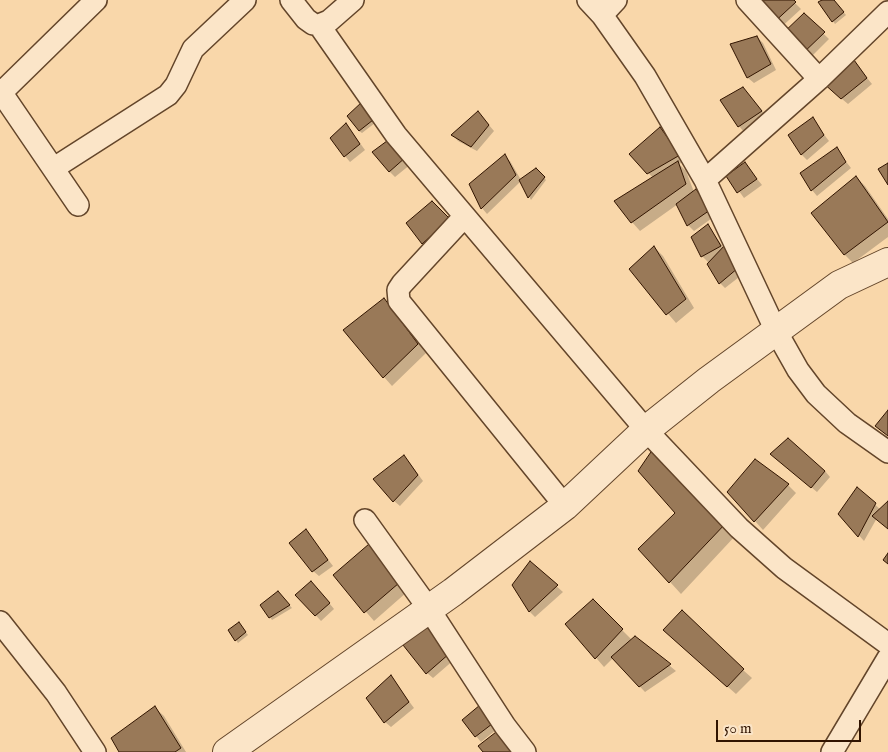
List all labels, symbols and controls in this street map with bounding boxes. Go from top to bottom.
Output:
scale bar [718,710,863,742]
text: 50 m [724,719,752,738]

